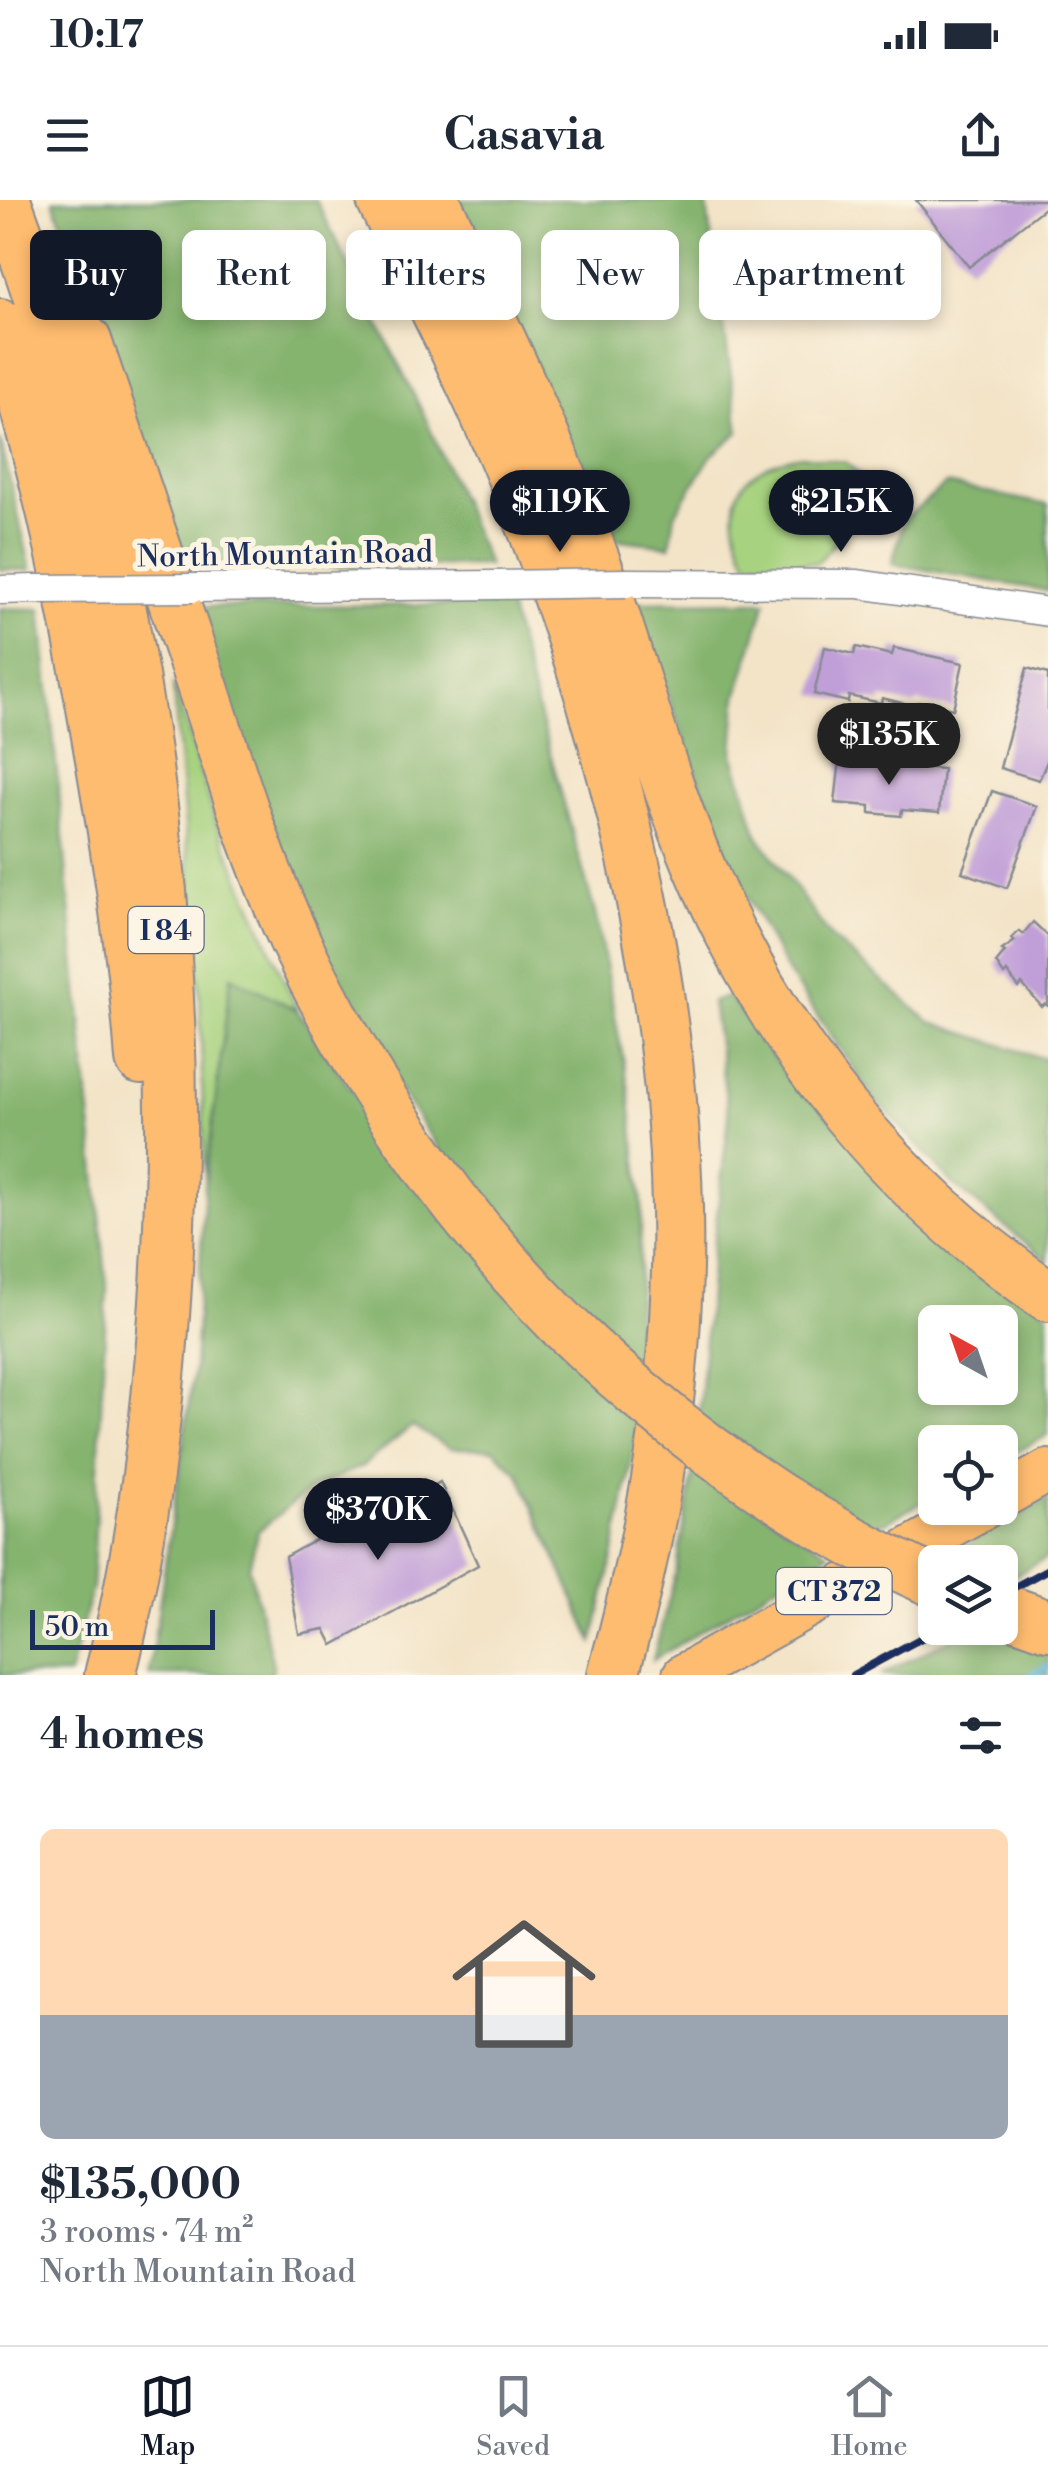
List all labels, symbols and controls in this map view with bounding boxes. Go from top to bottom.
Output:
text: 10:17 [50,12,144,59]
text: Casavia [444,107,604,164]
icon: menu [40,108,95,163]
icon: share [953,108,1008,163]
chip: Buy [30,230,162,320]
chip: Rent [182,230,326,320]
chip: Filters [346,230,521,320]
chip: New [541,230,679,320]
chip: Apartment [699,230,941,320]
pin: $119K [490,470,630,555]
pin: $215K [771,470,911,555]
text: $119K [512,482,608,522]
text: $215K [791,482,891,522]
street label: North Mountain Road [137,533,433,577]
pin: $135K [819,703,959,788]
text: $135K [839,715,939,755]
road number: I 84 [128,907,204,953]
north arrow [918,1305,1018,1405]
map controls [918,1305,1018,1645]
button: locate [918,1425,1018,1525]
pin: $370K [308,1478,448,1563]
text: $370K [326,1490,430,1530]
button: layers [918,1545,1018,1645]
road number: CT 372 [776,1568,892,1614]
scale bar [30,1605,215,1650]
text: 50 m [45,1610,109,1645]
icon: filters [953,1708,1008,1763]
text: 4 homes [40,1709,204,1762]
icon: home [434,1894,614,2074]
text: $135,000 [40,2159,241,2212]
text: 3 rooms · 74 m² [40,2212,253,2252]
text: North Mountain Road [40,2252,356,2292]
tab: Map [140,2369,196,2464]
tab: Saved [476,2369,550,2464]
tab: Home [831,2369,908,2464]

